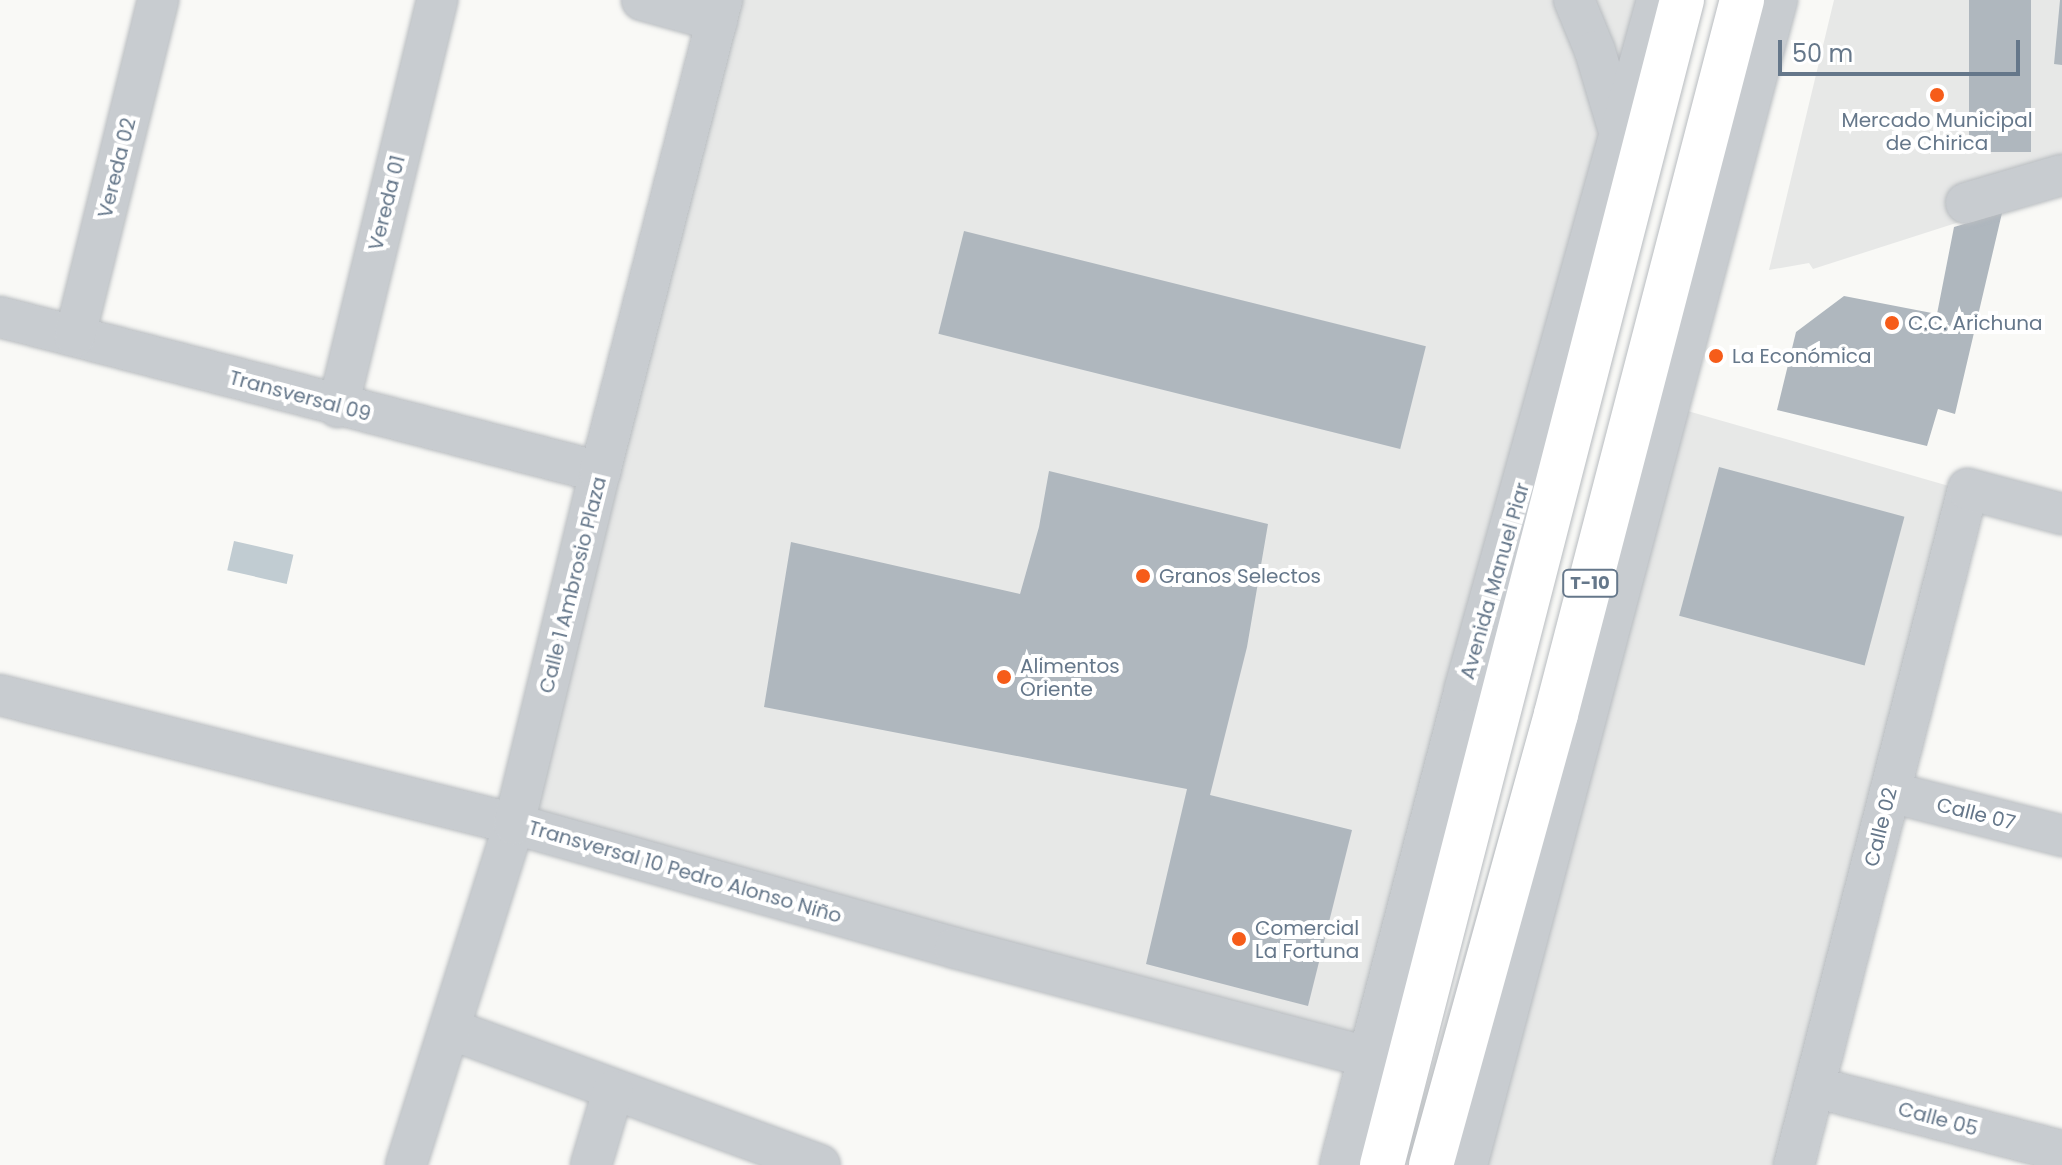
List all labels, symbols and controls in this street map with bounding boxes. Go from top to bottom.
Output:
scale bar [1782,24,2024,74]
text: 50 m [1792,37,1853,70]
marker: Mercado Municipal de Chirica [1928,86,1946,104]
place label: Mercado Municipal de Chirica [1841,108,2033,155]
street label: Vereda 02 [93,116,141,220]
street label: Vereda 01 [364,153,410,253]
place label: C.C. Arichuna [1908,311,2043,335]
marker: C.C. Arichuna [1883,314,1901,332]
place label: La Económica [1732,344,1871,368]
marker: La Económica [1707,347,1725,365]
street label: Transversal 09 [227,366,373,426]
street label: Calle 1 Ambrosio Plaza [534,474,612,696]
street label: Avenida Manuel Piar [1455,480,1535,682]
place label: Granos Selectos [1159,564,1321,588]
marker: Granos Selectos [1134,567,1152,585]
road number: T-10 [1562,569,1618,597]
place label: Alimentos Oriente [1020,654,1120,701]
marker: Alimentos Oriente [995,668,1013,686]
street label: Calle 02 [1860,785,1902,869]
street label: Calle 07 [1934,793,2018,835]
street label: Transversal 10 Pedro Alonso Niño [526,816,844,928]
place label: Comercial La Fortuna [1255,916,1359,963]
marker: Comercial La Fortuna [1230,930,1248,948]
street label: Calle 05 [1895,1097,1981,1141]

